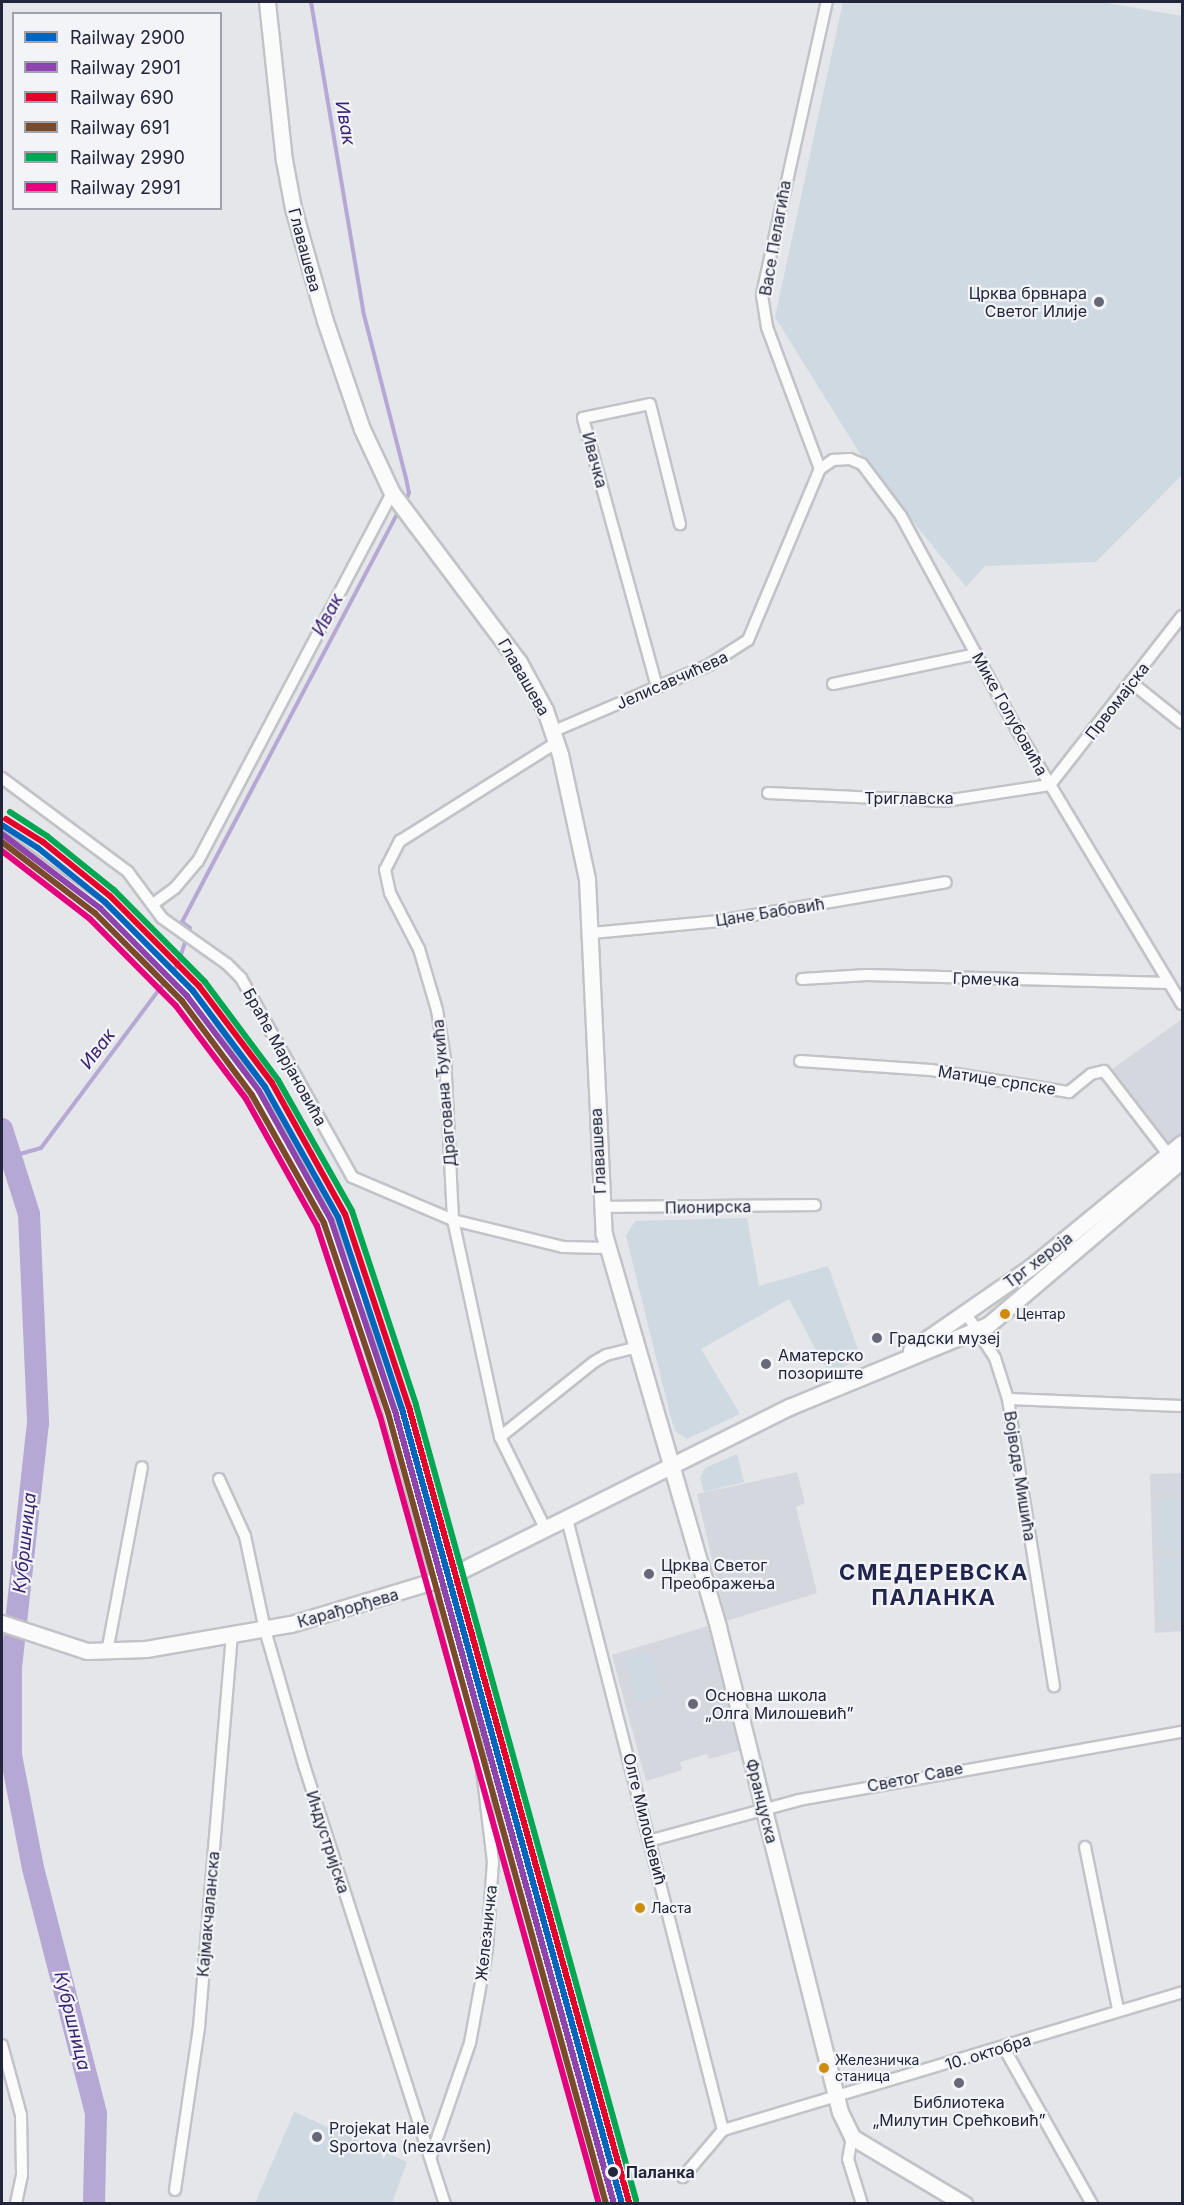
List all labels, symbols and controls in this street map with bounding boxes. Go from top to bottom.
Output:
legend [12,12,222,210]
text: Railway 2900 [70,27,185,48]
text: Railway 2901 [70,57,181,78]
text: Railway 690 [70,87,174,108]
water label: Ивак [330,99,360,147]
text: Railway 691 [70,117,170,138]
text: Railway 2990 [70,147,185,168]
text: Railway 2991 [70,177,181,198]
street label: Васе Пелагића [755,179,795,297]
street label: Главашева [285,206,325,294]
place label: Црква брвнара Светог Илије [969,283,1087,321]
marker: Црква брвнара Светог Илије [1092,295,1106,309]
street label: Ивачка [578,430,612,490]
water label: Ивак [308,590,348,640]
street label: Главашева [494,635,554,719]
street label: Јелисавчићева [613,647,731,713]
street label: Мике Голубовића [968,649,1052,779]
street label: Првомајска [1081,659,1153,743]
street label: Триглавска [864,788,954,808]
street label: Цане Бабовић [714,894,826,930]
street label: Грмечка [952,968,1020,990]
street label: Браће Марјановића [239,985,331,1129]
street label: Драгована Ђукића [428,1018,460,1168]
water label: Ивак [76,1025,120,1073]
street label: Матице српске [937,1061,1057,1099]
street label: Главашева [586,1108,610,1194]
street label: Пионирска [665,1197,751,1217]
street label: Трг хероја [1000,1228,1076,1292]
place label: Центар [1016,1306,1065,1322]
marker: Центар [999,1308,1011,1320]
place label: Градски музеј [889,1328,1000,1348]
marker: Градски музеј [870,1331,884,1345]
place label: Аматерско позориште [778,1345,864,1383]
marker: Аматерско позориште [759,1357,773,1371]
street label: Војводе Мишића [1000,1410,1040,1542]
water label: Кубршница [9,1492,41,1594]
place label: Црква Светог Преображења [661,1555,775,1593]
district label: СМЕДЕРЕВСКА ПАЛАНКА [839,1559,1029,1610]
marker: Црква Светог Преображења [642,1567,656,1581]
street label: Карађорђева [295,1584,401,1632]
place label: Основна школа „Олга Милошевић” [705,1685,854,1723]
marker: Основна школа „Олга Милошевић” [686,1697,700,1711]
street label: Олге Милошевић [619,1751,671,1887]
street label: Француска [742,1757,782,1845]
street label: Светог Саве [865,1758,965,1796]
street label: Индустријска [302,1788,354,1896]
street label: Кајмакчаланска [193,1850,223,1978]
street label: Железничка [471,1884,501,1982]
place label: Ласта [651,1900,692,1916]
marker: Ласта [634,1902,646,1914]
water label: Кубршница [49,1969,95,2073]
street label: 10. октобра [943,2030,1033,2074]
place label: Железничка станица [835,2052,919,2084]
marker: Железничка станица [818,2062,830,2074]
marker: Библиотека „Милутин Срећковић” [952,2076,966,2090]
place label: Библиотека „Милутин Срећковић” [873,2092,1045,2130]
place label: Projekat Hale Sportova (nezavršen) [329,2118,492,2156]
marker: Projekat Hale Sportova (nezavršen) [310,2130,324,2144]
place label: Паланка [626,2162,695,2182]
marker: Паланка [604,2163,622,2181]

